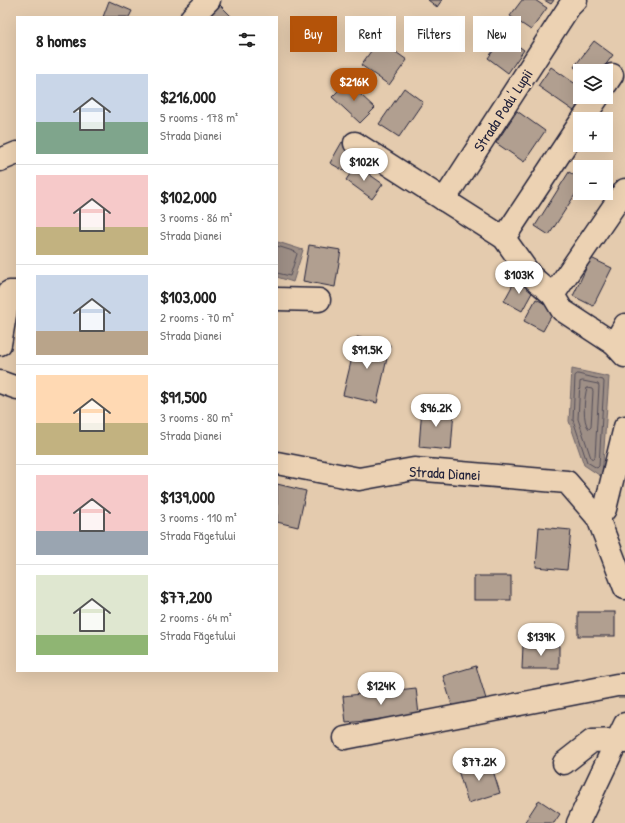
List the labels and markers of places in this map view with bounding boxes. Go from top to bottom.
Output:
pin: $216K [326,68,382,102]
pin: $102K [336,148,392,182]
pin: $103K [491,261,547,295]
pin: $91.5K [334,336,400,370]
pin: $96.2K [403,394,469,428]
pin: $139K [513,623,569,657]
pin: $124K [353,672,409,706]
pin: $77.2K [446,748,512,782]

